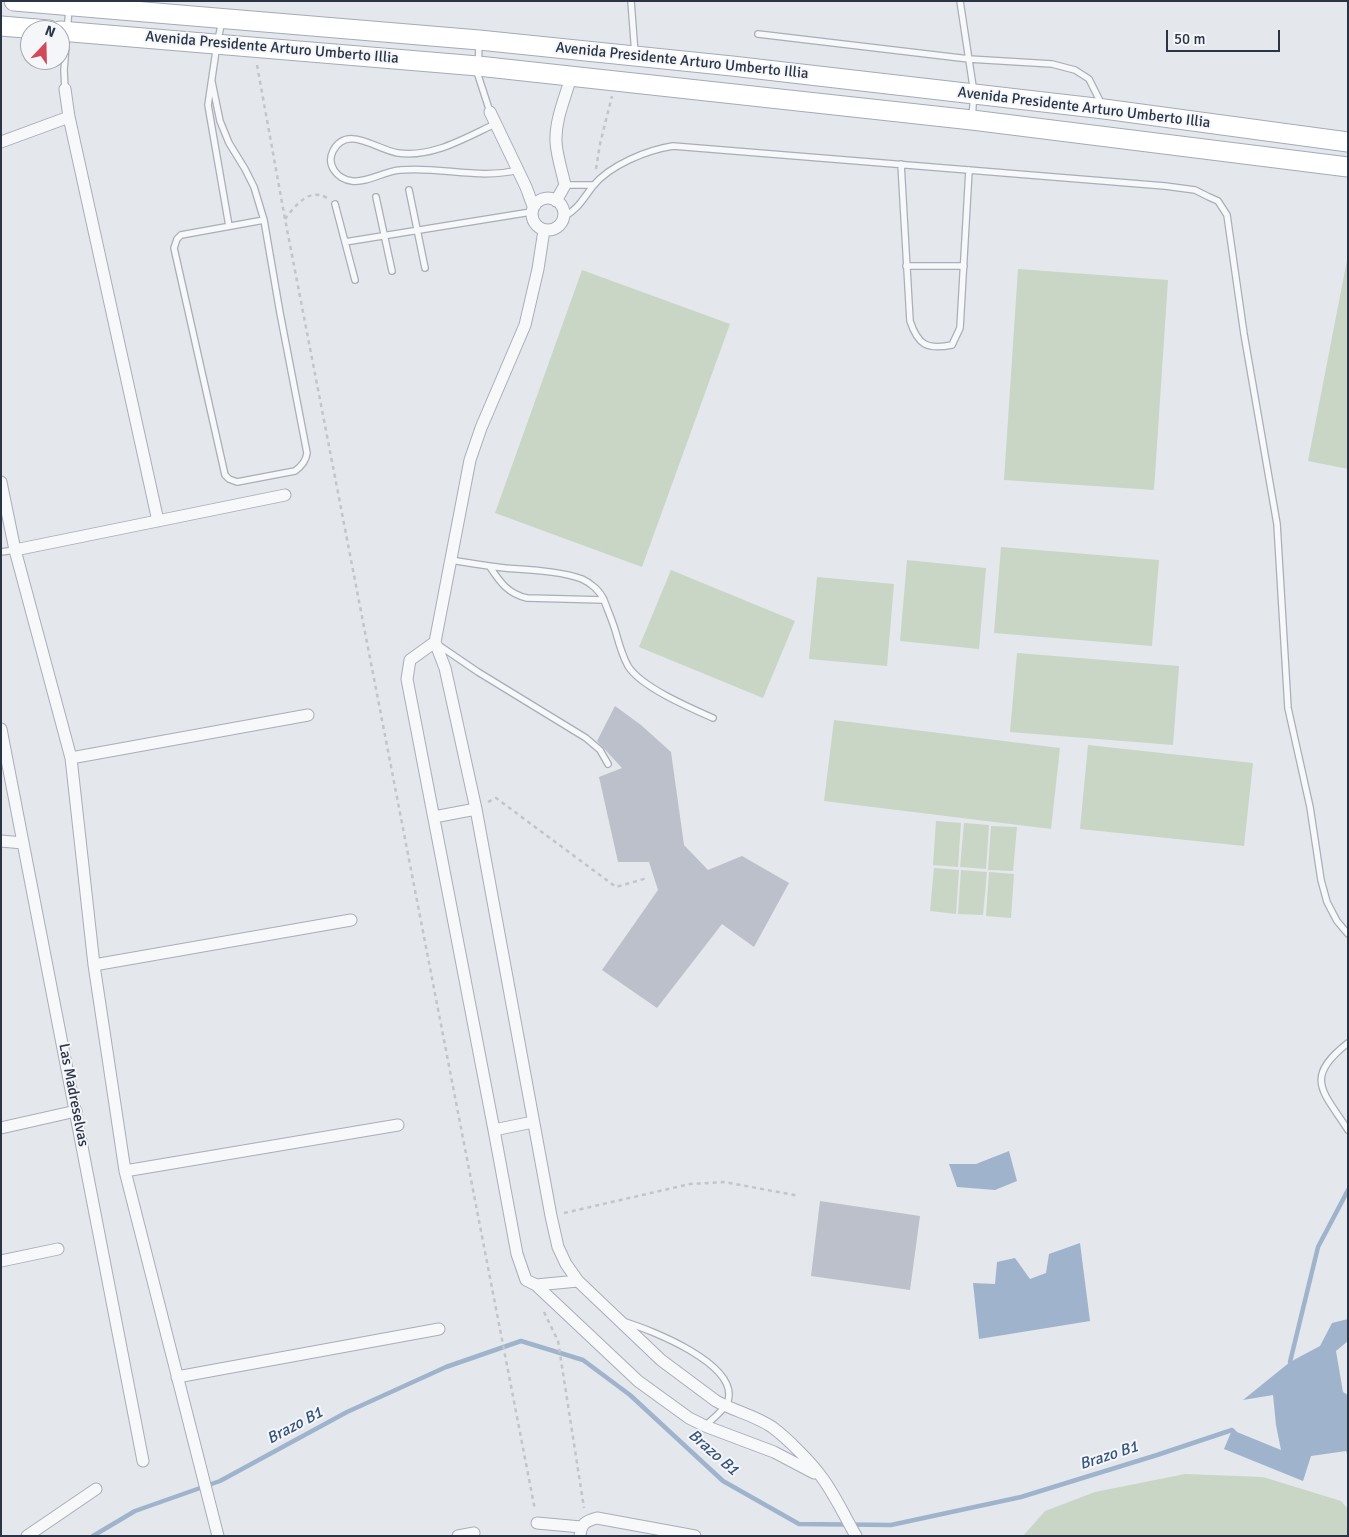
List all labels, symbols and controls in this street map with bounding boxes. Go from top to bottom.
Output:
north arrow [20,20,70,70]
scale bar [1169,20,1283,52]
text: N [43,22,58,41]
street label: Avenida Presidente Arturo Umberto Illia [145,28,399,68]
text: 50 m [1174,30,1205,48]
street label: Avenida Presidente Arturo Umberto Illia [555,39,809,83]
street label: Avenida Presidente Arturo Umberto Illia [957,84,1211,132]
street label: Las Madreselvas [54,1042,92,1148]
water label: Brazo B1 [264,1403,326,1449]
water label: Brazo B1 [684,1426,742,1480]
water label: Brazo B1 [1077,1438,1141,1474]

